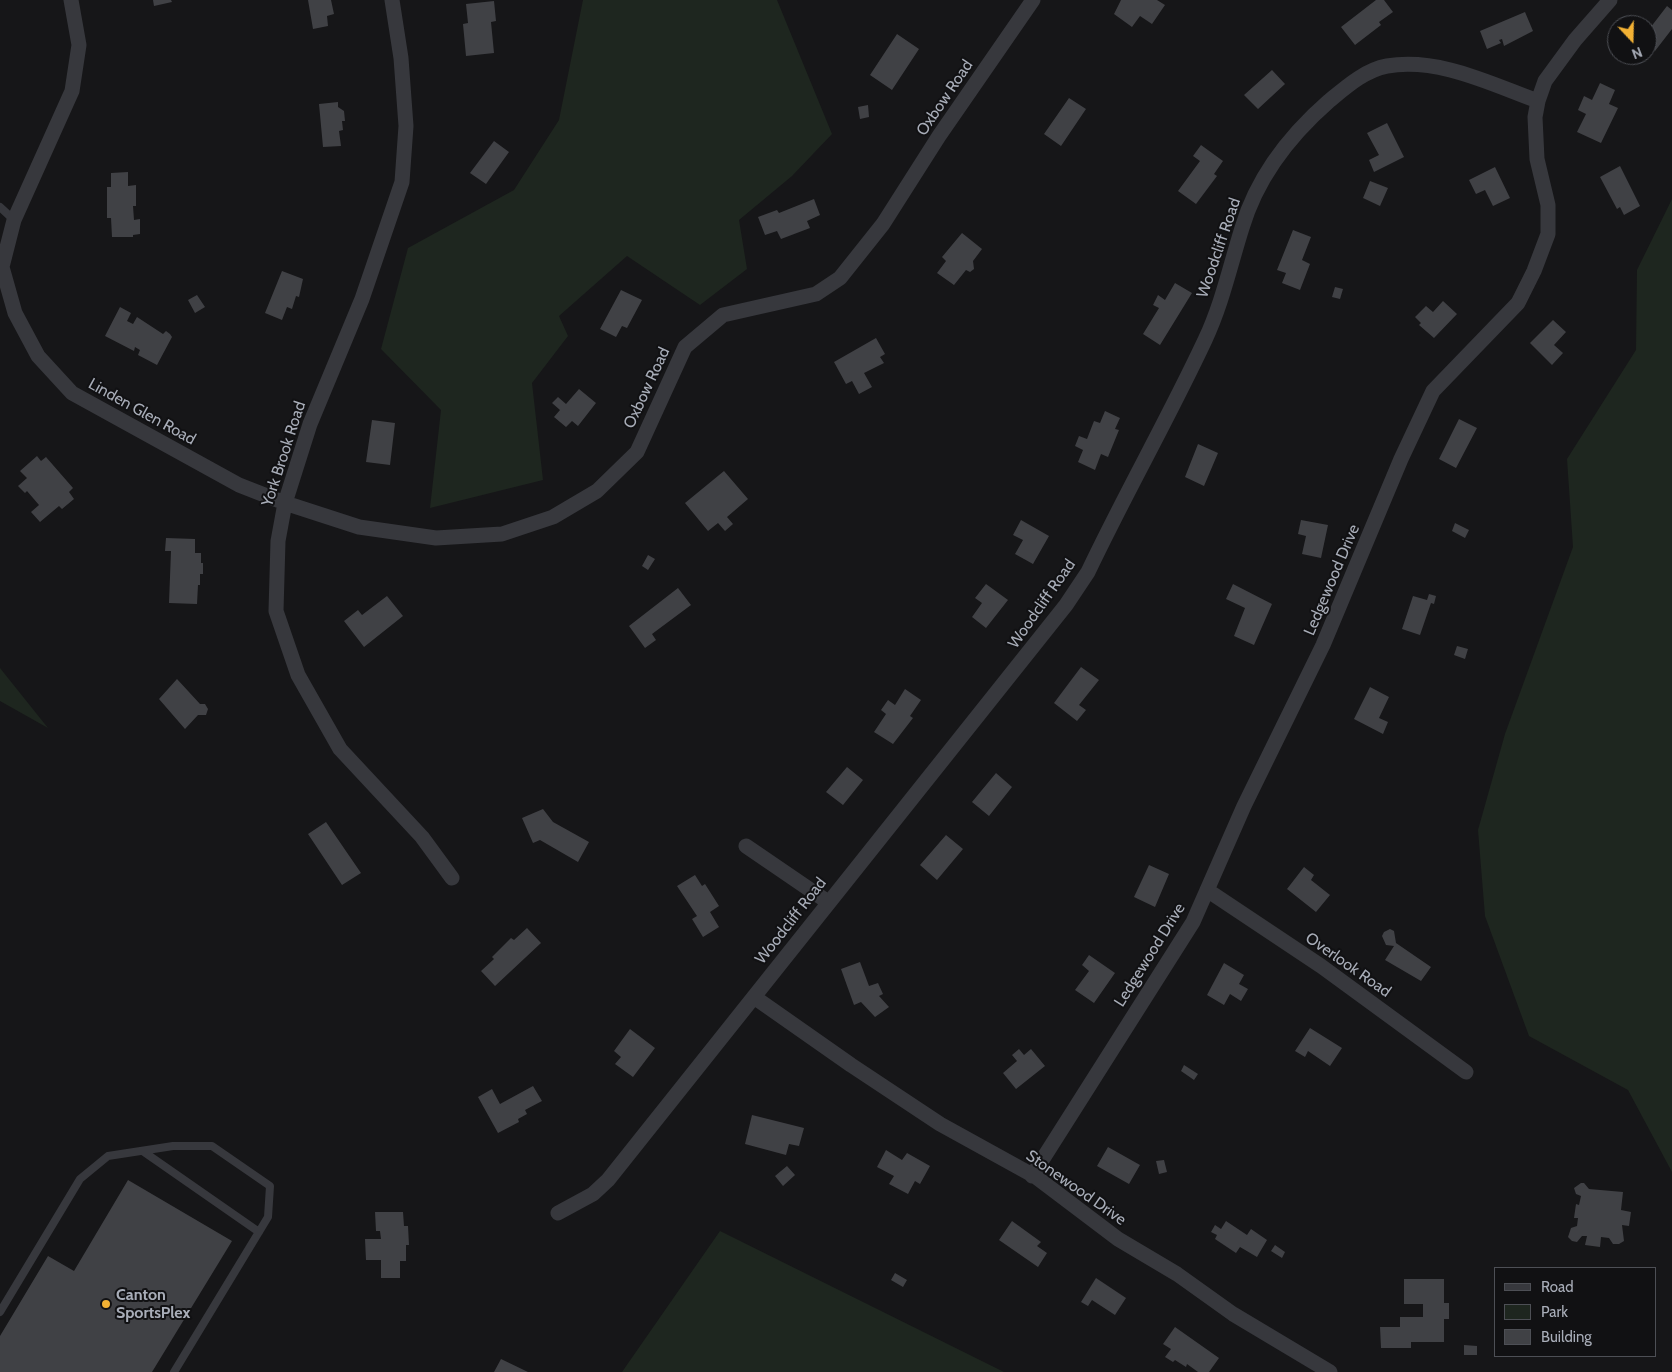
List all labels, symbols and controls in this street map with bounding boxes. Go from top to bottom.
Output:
north arrow [1607,15,1657,65]
text: N [1629,43,1645,63]
street label: Oxbow Road [913,56,977,140]
street label: Woodcliff Road [1193,196,1245,300]
street label: Oxbow Road [620,344,674,432]
street label: Linden Glen Road [85,375,199,449]
street label: York Brook Road [258,399,310,509]
street label: Ledgewood Drive [1300,522,1364,638]
street label: Woodcliff Road [1004,556,1080,652]
street label: Woodcliff Road [751,874,831,968]
street label: Ledgewood Drive [1110,900,1190,1010]
street label: Overlook Road [1302,928,1394,1002]
street label: Stonewood Drive [1022,1146,1130,1230]
legend [1494,1267,1657,1357]
text: Road [1541,1278,1574,1296]
place label: Canton SportsPlex [116,1285,190,1323]
marker: Canton SportsPlex [100,1298,112,1310]
text: Park [1541,1303,1568,1321]
text: Building [1541,1328,1592,1346]

